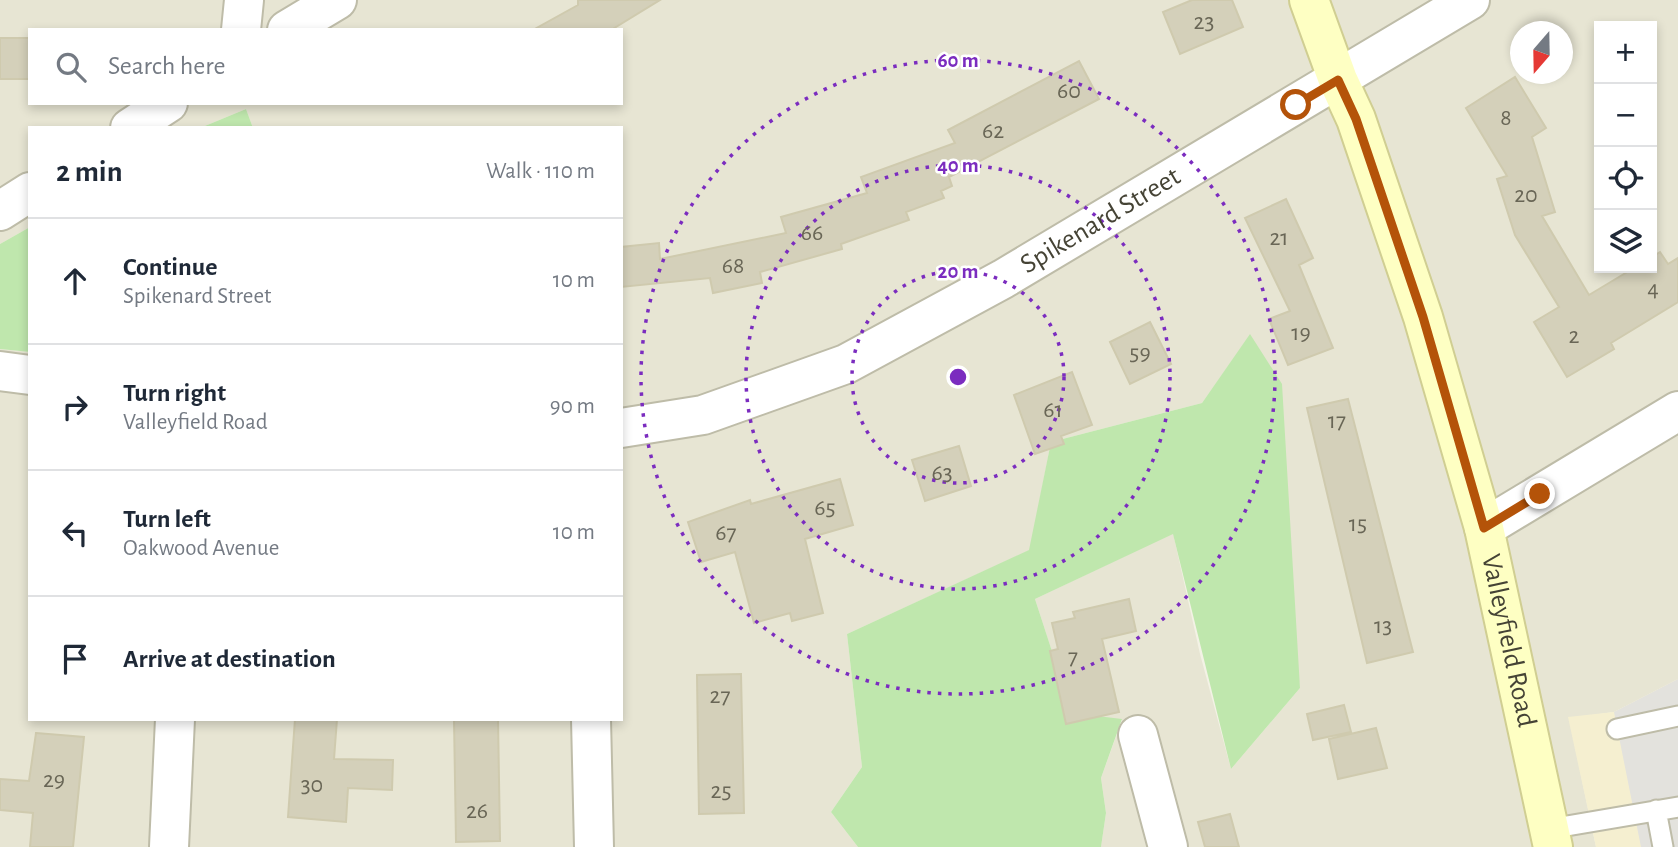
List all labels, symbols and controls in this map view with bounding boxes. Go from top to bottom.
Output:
house number: 23 [1194,10,1214,34]
north arrow [1510,21,1573,84]
map controls [1594,21,1657,273]
button: + [1594,21,1657,84]
search box [28,28,623,105]
icon: search [52,48,90,86]
text: 60 m [937,50,979,71]
text: Search here [108,53,226,79]
house number: 60 [1057,79,1081,103]
button: − [1594,84,1657,147]
route start [1280,89,1311,120]
house number: 8 [1500,106,1512,130]
house number: 62 [982,119,1004,143]
button: locate [1594,147,1657,210]
text: 40 m [937,155,979,176]
text: 2 min [56,157,123,187]
text: Walk · 110 m [486,160,595,183]
street label: Spikenard Street [1016,162,1185,279]
house number: 20 [1514,183,1538,207]
button: layers [1594,210,1657,273]
house number: 66 [801,221,823,245]
house number: 21 [1269,226,1289,250]
text: Continue [123,254,218,280]
house number: 68 [722,254,744,278]
text: 20 m [938,261,978,282]
icon: ahead [56,262,94,300]
text: 10 m [553,269,595,292]
house number: 4 [1647,277,1659,301]
text: Spikenard Street [123,285,271,308]
house number: 19 [1291,321,1311,345]
house number: 2 [1569,324,1580,348]
house number: 59 [1129,341,1151,365]
centre of rings [946,365,970,389]
text: Turn right [123,380,226,406]
icon: right [56,388,94,426]
text: 90 m [550,395,595,418]
house number: 61 [1043,398,1063,422]
house number: 17 [1328,409,1346,433]
text: Valleyfield Road [123,411,268,434]
house number: 63 [931,461,953,485]
route end [1524,478,1555,509]
house number: 65 [814,496,836,520]
text: Turn left [123,506,211,532]
house number: 15 [1349,512,1367,536]
icon: left [56,514,94,552]
text: 10 m [553,521,595,544]
house number: 67 [715,521,737,545]
text: Oakwood Avenue [123,537,279,560]
street label: Valleyfield Road [1476,552,1541,730]
house number: 13 [1374,614,1392,638]
icon: arrive [56,640,94,678]
house number: 7 [1068,645,1078,669]
text: Arrive at destination [123,646,336,672]
house number: 27 [710,684,730,708]
house number: 29 [43,768,65,792]
house number: 30 [301,773,323,797]
house number: 25 [711,779,731,803]
house number: 26 [466,799,488,823]

